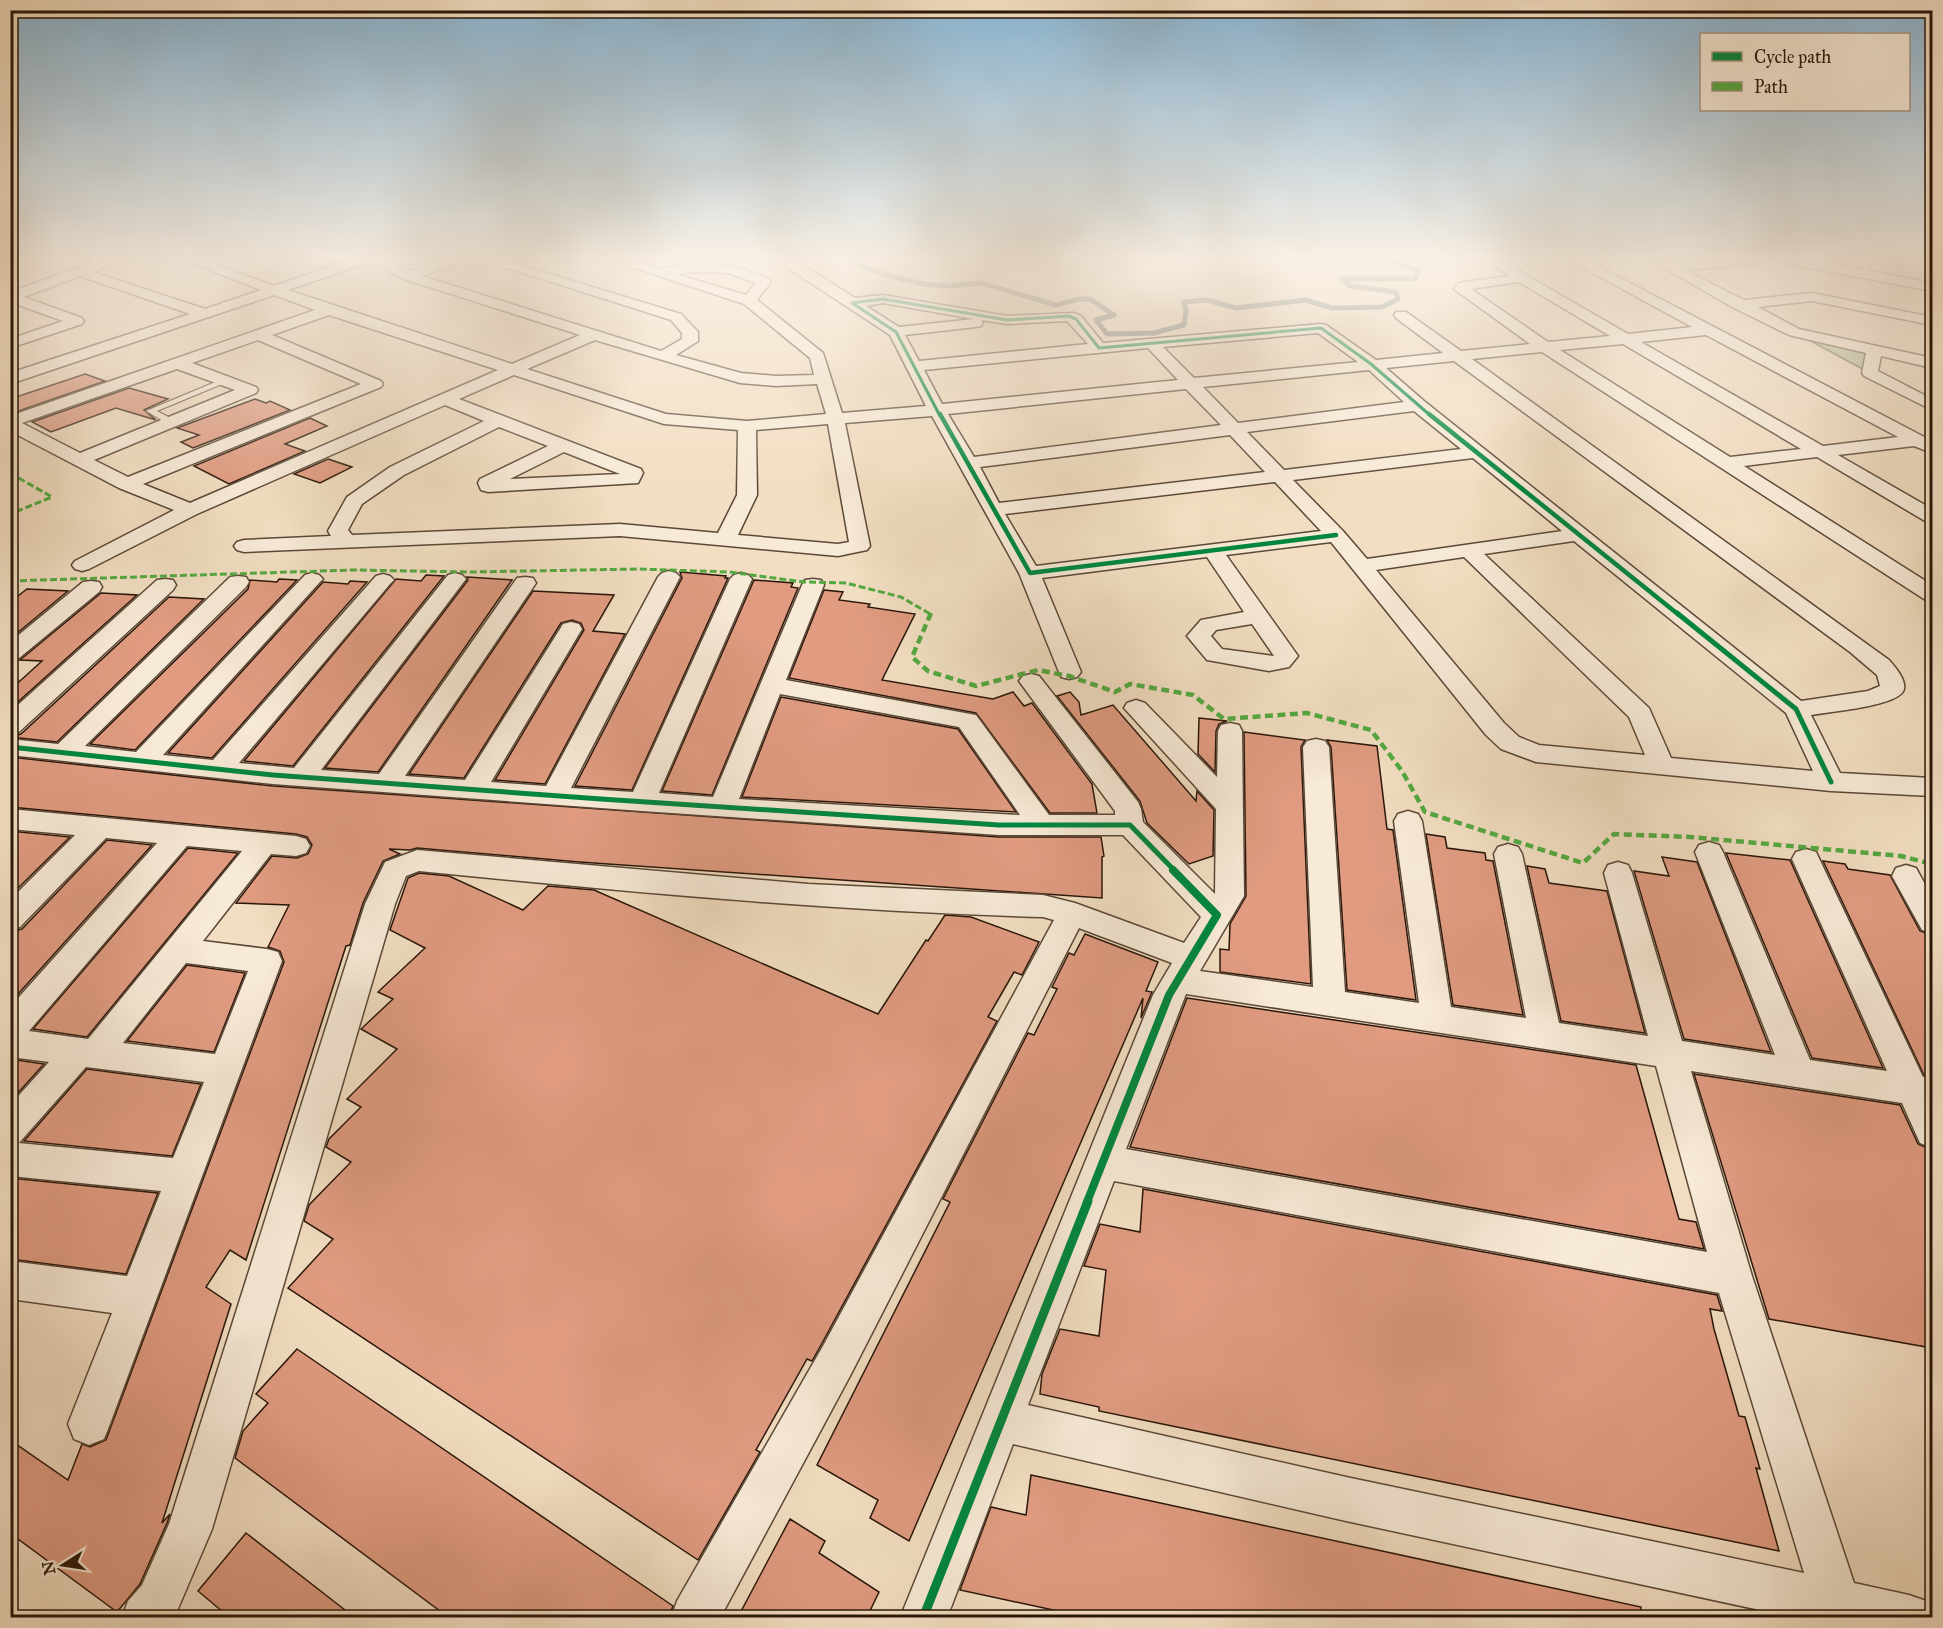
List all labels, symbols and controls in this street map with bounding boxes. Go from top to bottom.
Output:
legend [1700,33,1910,111]
text: Cycle path [1754,46,1831,68]
text: Path [1754,76,1788,98]
north arrow [33,1535,93,1595]
text: N [38,1559,60,1577]

